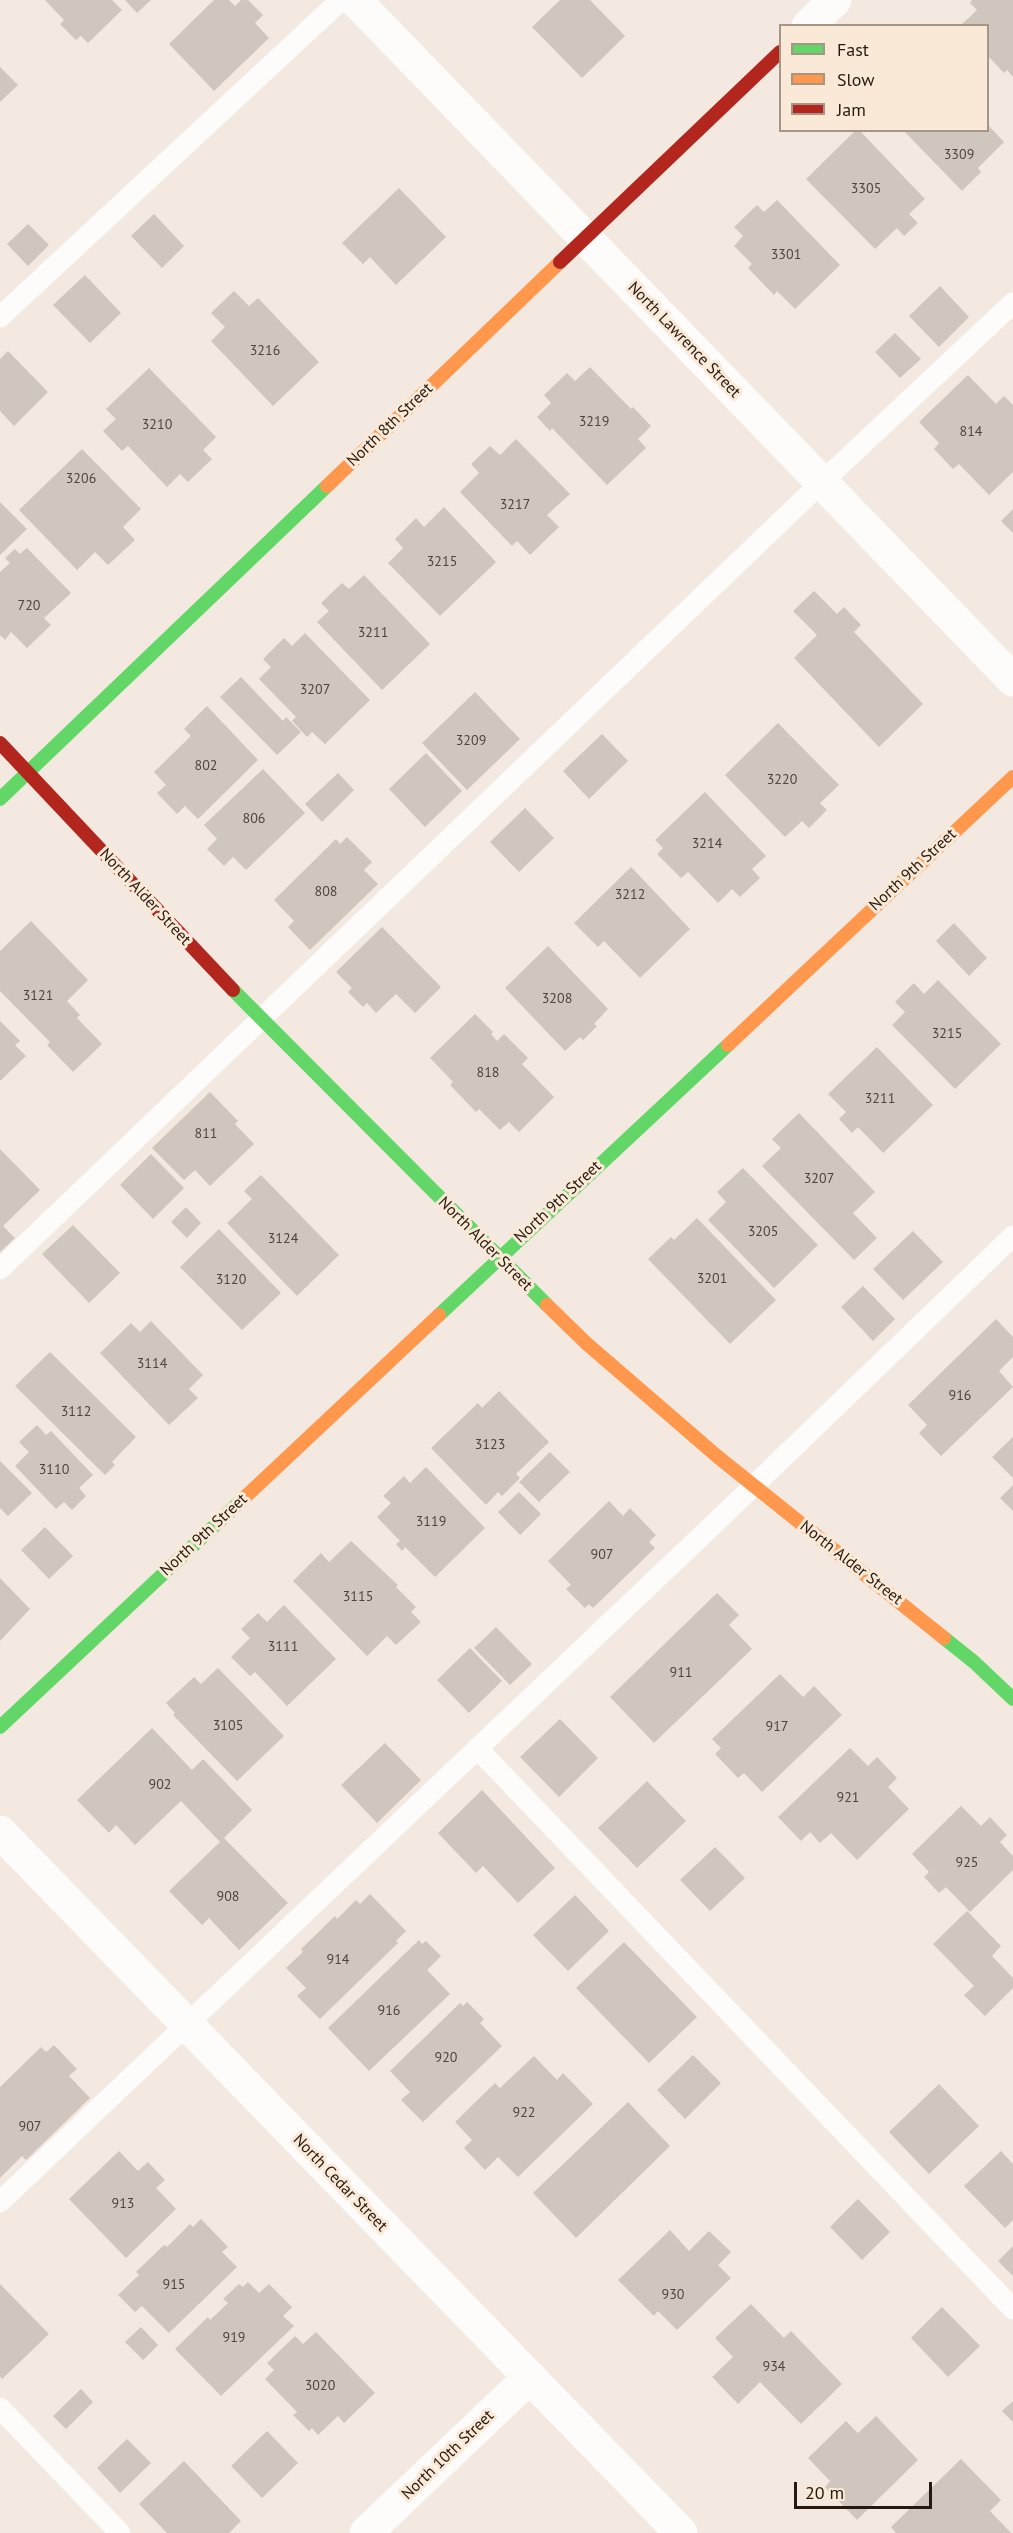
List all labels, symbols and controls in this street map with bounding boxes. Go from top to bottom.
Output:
legend [779,24,989,132]
text: Fast [837,38,869,61]
text: Slow [837,68,875,91]
text: Jam [837,98,866,121]
house number: 3309 [944,147,974,163]
house number: 3305 [851,181,881,197]
house number: 3301 [771,247,801,263]
street label: North Lawrence Street [624,278,744,402]
house number: 3216 [250,343,280,359]
street label: North 8th Street [343,379,437,471]
house number: 3219 [579,414,609,430]
house number: 3210 [142,417,172,433]
house number: 814 [960,424,982,440]
house number: 3206 [66,471,96,487]
house number: 3217 [500,497,530,513]
house number: 3215 [427,554,457,570]
house number: 720 [18,598,40,614]
house number: 3211 [358,625,388,641]
house number: 3207 [300,682,330,698]
house number: 3209 [456,733,486,749]
house number: 802 [195,758,217,774]
house number: 3220 [767,772,797,788]
house number: 806 [243,811,265,827]
street label: North 9th Street [866,825,960,915]
house number: 3214 [692,836,722,852]
street label: North Alder Street [95,845,195,949]
house number: 808 [315,884,337,900]
house number: 3212 [615,887,645,903]
house number: 3121 [23,988,53,1004]
house number: 3208 [542,991,572,1007]
house number: 3215 [932,1026,962,1042]
house number: 818 [477,1065,499,1081]
house number: 3211 [865,1091,895,1107]
house number: 811 [195,1126,217,1142]
street label: North 9th Street [511,1157,605,1247]
house number: 3207 [804,1171,834,1187]
street label: North Alder Street [434,1193,536,1295]
house number: 3205 [748,1224,778,1240]
house number: 3124 [268,1231,298,1247]
house number: 3201 [697,1271,727,1287]
house number: 3120 [216,1272,246,1288]
house number: 3114 [137,1356,167,1372]
house number: 916 [949,1388,971,1404]
house number: 3112 [61,1404,91,1420]
house number: 3123 [475,1437,505,1453]
house number: 3110 [39,1462,69,1478]
street label: North 9th Street [157,1490,251,1580]
house number: 3119 [416,1514,446,1530]
street label: North Alder Street [796,1517,906,1609]
house number: 907 [591,1547,613,1563]
house number: 3115 [343,1589,373,1605]
house number: 3111 [268,1639,298,1655]
house number: 911 [670,1665,692,1681]
house number: 3105 [213,1718,243,1734]
house number: 917 [766,1719,788,1735]
house number: 902 [149,1777,171,1793]
house number: 921 [837,1790,859,1806]
house number: 925 [956,1855,978,1871]
house number: 908 [217,1889,239,1905]
house number: 914 [327,1952,349,1968]
house number: 916 [378,2003,400,2019]
house number: 920 [435,2050,457,2066]
house number: 922 [513,2105,535,2121]
house number: 907 [19,2119,41,2135]
street label: North Cedar Street [289,2130,391,2236]
house number: 913 [112,2196,134,2212]
house number: 915 [163,2277,185,2293]
house number: 930 [662,2287,684,2303]
house number: 919 [223,2330,245,2346]
house number: 934 [763,2359,785,2375]
house number: 3020 [305,2378,335,2394]
street label: North 10th Street [398,2406,498,2504]
scale bar [797,2470,935,2508]
text: 20 m [805,2481,844,2504]

